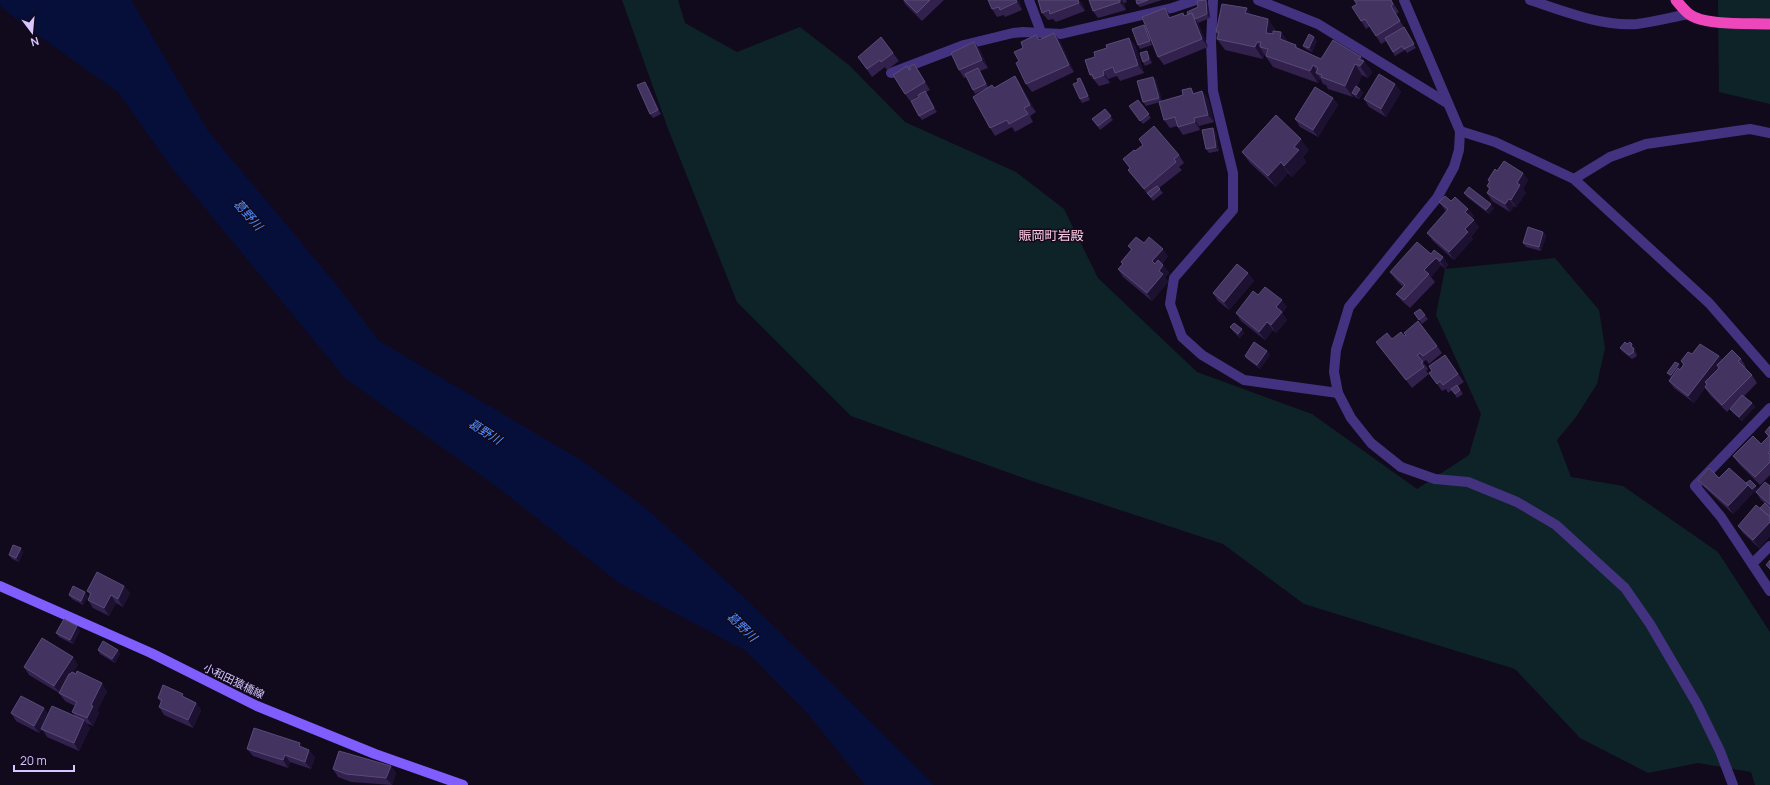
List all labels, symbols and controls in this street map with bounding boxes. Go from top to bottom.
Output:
north arrow [12,12,52,52]
text: N [29,34,41,50]
water label: 葛野川 [230,196,268,235]
district label: 賑岡町岩殿 [1018,226,1084,244]
water label: 葛野川 [465,415,507,449]
water label: 葛野川 [723,608,763,647]
street label: 小和田猿橋線 [201,659,267,702]
scale bar [14,747,74,773]
text: 20 m [20,752,47,769]

